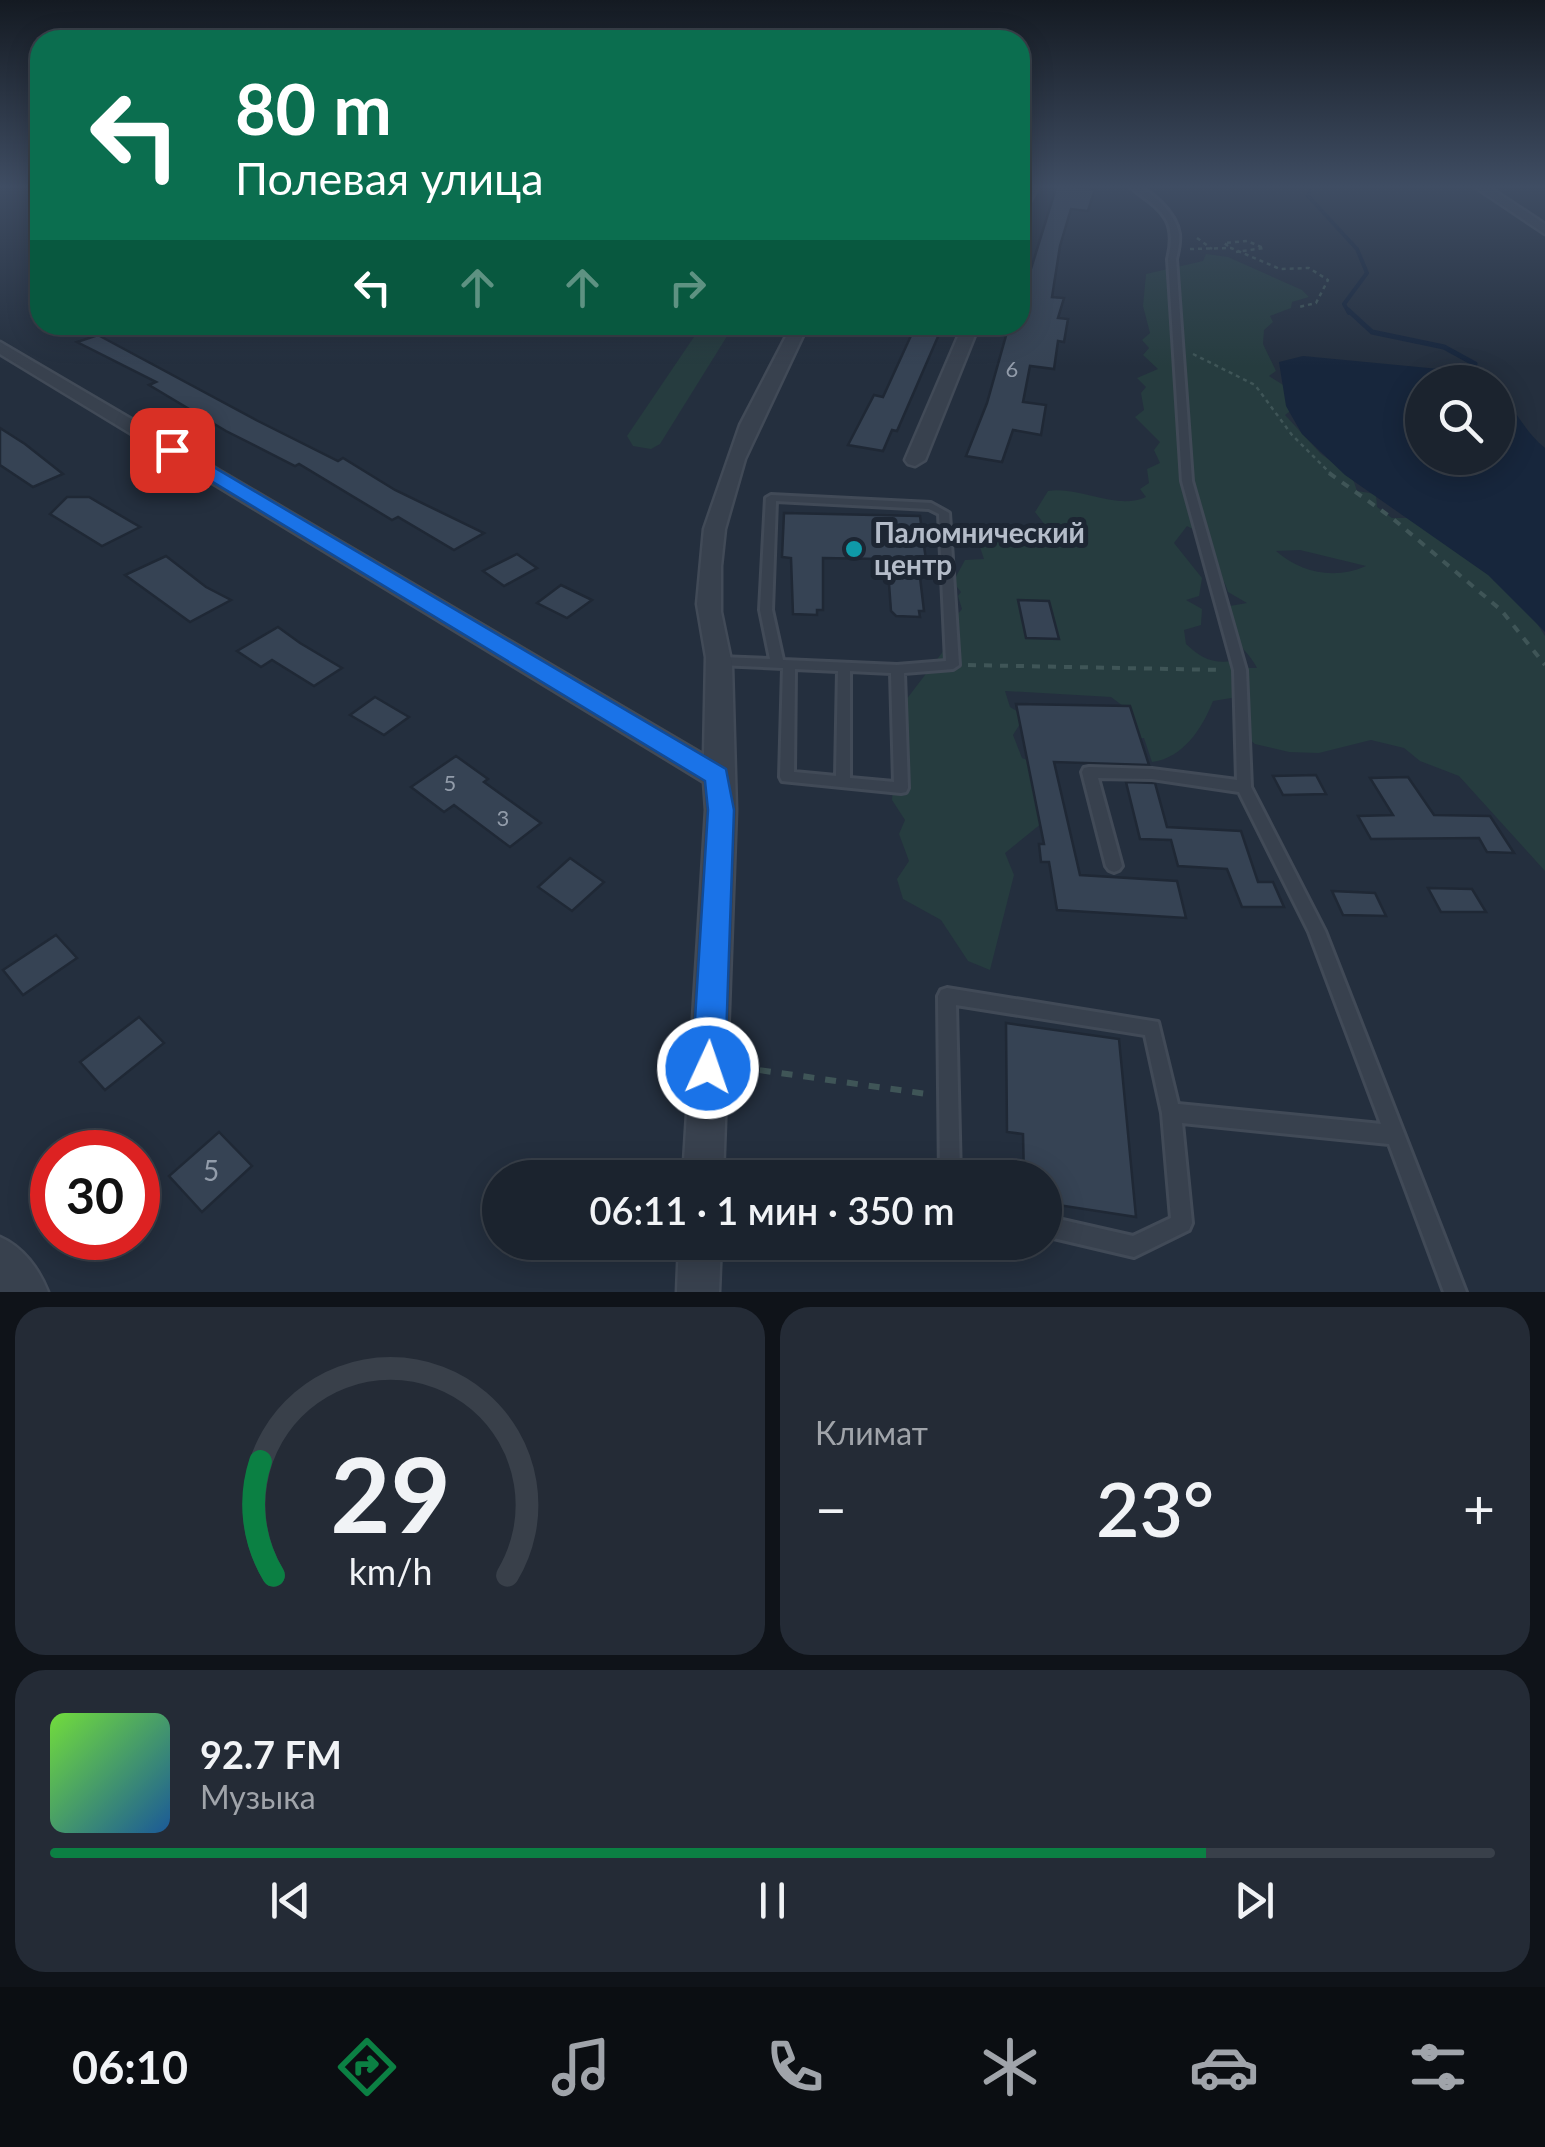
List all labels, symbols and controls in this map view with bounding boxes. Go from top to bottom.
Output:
text: 80 m [235,66,392,150]
icon: left [70,70,200,200]
text: Полевая улица [235,151,544,205]
icon: left [345,260,400,315]
icon: ahead [450,260,505,315]
icon: ahead [555,260,610,315]
icon: right [660,260,715,315]
house number: 6 [1006,355,1018,382]
map controls [1405,365,1515,475]
button: search [1405,365,1515,475]
pin [130,408,215,493]
icon: arrive [145,423,200,478]
place label: Паломнический центр [874,515,1085,581]
marker: Паломнический центр [843,538,865,560]
house number: 5 [444,769,456,796]
house number: 3 [497,804,509,831]
position arrow [656,1016,760,1120]
speed limit sign: 30 [30,1130,160,1260]
house number: 5 [203,1153,219,1187]
text: 06:11 · 1 мин · 350 m [589,1187,955,1233]
text: Климат [815,1413,928,1452]
text: 29 [330,1430,450,1555]
text: 23° [1096,1463,1214,1553]
text: − [815,1475,847,1541]
text: + [1463,1475,1495,1541]
text: km/h [348,1550,432,1593]
text: 92.7 FM [200,1731,342,1777]
text: Музыка [200,1777,316,1816]
icon: previous [263,1873,318,1928]
icon: pause [745,1873,800,1928]
icon: next [1227,1873,1282,1928]
icon: directions [332,2032,402,2102]
icon: music [546,2032,616,2102]
icon: phone [760,2032,830,2102]
icon: climate [975,2032,1045,2102]
icon: car [1189,2032,1259,2102]
icon: filters [1403,2032,1473,2102]
text: 06:10 [72,2040,188,2094]

